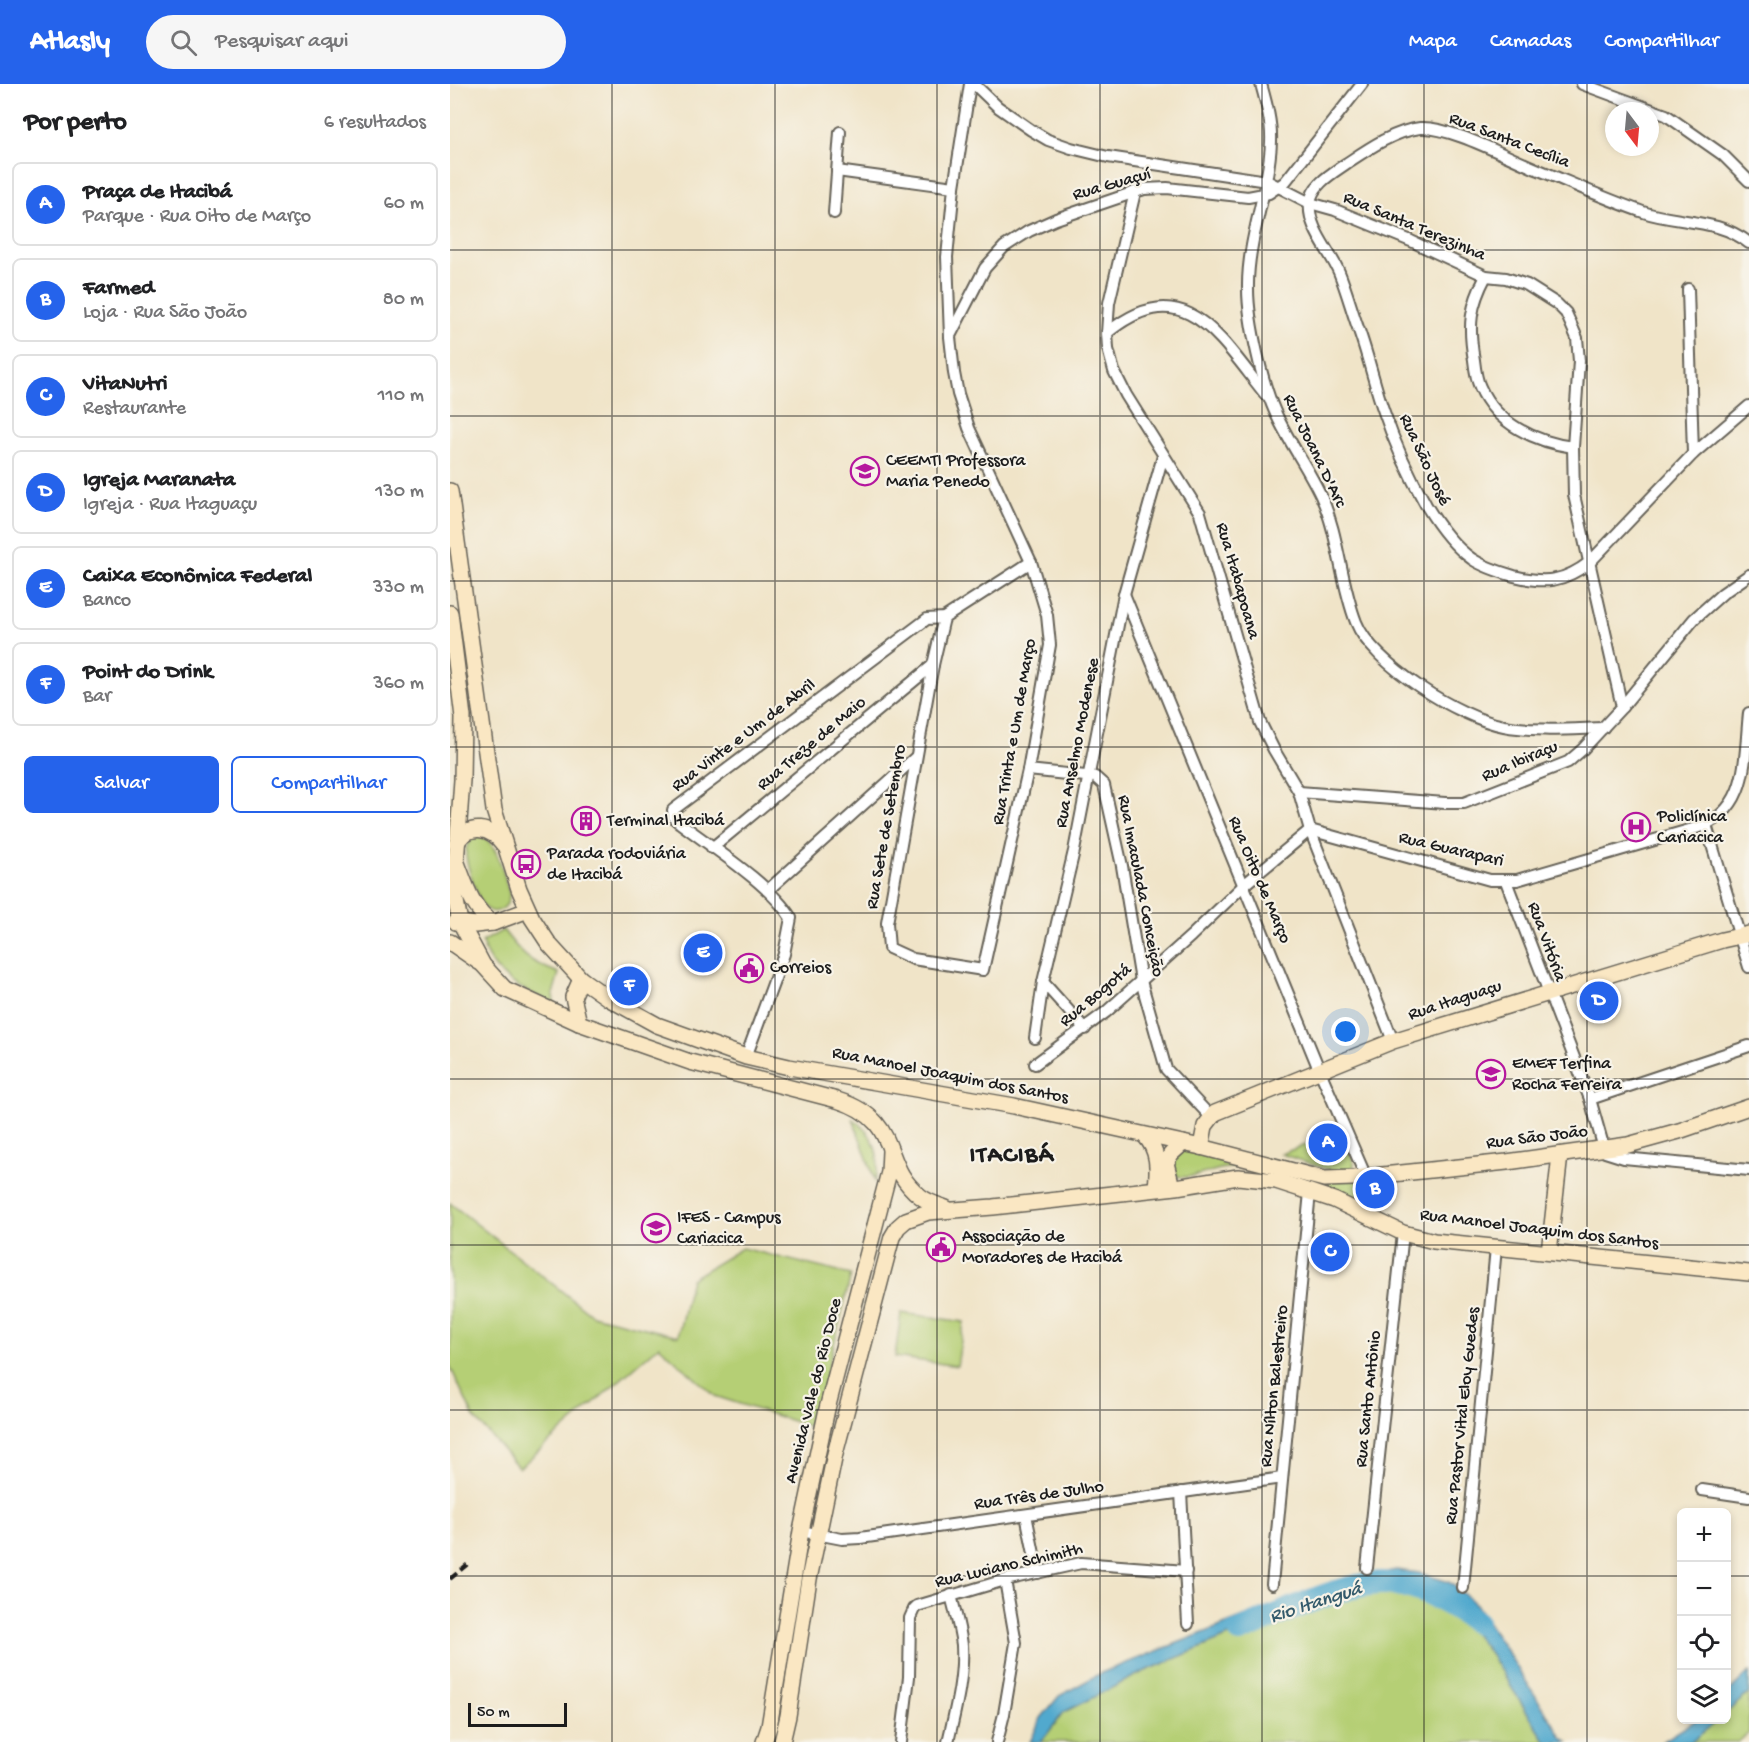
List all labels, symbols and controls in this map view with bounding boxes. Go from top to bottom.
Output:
search box [146,15,566,69]
text: Atlasly [30,26,110,59]
icon: search [167,26,200,59]
text: Pesquisar aqui [215,29,349,55]
text: Mapa [1409,30,1457,55]
text: Camadas [1490,30,1571,55]
text: Compartilhar [1604,30,1719,55]
north arrow [1605,102,1659,156]
text: Por perto [24,108,127,139]
street label: Rua Santa Cecília [1446,108,1573,174]
text: 6 resultados [324,112,426,135]
street label: Rua Guaçuí [1070,164,1155,206]
text: Praça de Itacibá [83,180,232,206]
street label: Rua Santa Terezinha [1340,188,1489,267]
text: A [40,193,51,216]
text: 60 m [384,193,424,216]
text: Parque · Rua Oito de Março [83,206,311,229]
text: Farmed [83,276,154,302]
text: B [40,289,51,312]
text: 80 m [383,289,424,312]
text: Loja · Rua São João [83,302,247,325]
text: VitaNutri [83,372,167,398]
text: C [40,385,51,408]
text: 110 m [378,385,424,408]
street label: Rua Joana D'Arc [1278,391,1351,512]
text: Restaurante [83,398,186,421]
street label: Rua São José [1394,411,1455,510]
place label: CEEMTI Professora Maria Penedo [886,451,1027,493]
school or university icon: CEEMTI Professora Maria Penedo [849,455,881,487]
text: Igreja Maranata [83,468,235,494]
text: D [39,481,52,504]
text: 130 m [375,481,424,504]
text: Igreja · Rua Itaguaçu [83,494,257,517]
street label: Rua Itabapoana [1210,520,1264,643]
text: Caixa Econômica Federal [83,564,312,590]
text: E [39,577,52,600]
text: 330 m [373,577,424,600]
text: Banco [83,590,131,613]
street label: Rua Trinta e Um de Março [988,637,1042,827]
street label: Rua Anselmo Modenese [1051,655,1105,830]
text: Point do Drink [83,660,213,686]
text: F [40,673,51,696]
text: 360 m [373,673,424,696]
street label: Rua Vinte e Um de Abril [668,675,820,797]
text: Bar [83,686,111,709]
street label: Rua Treze de Maio [753,692,871,796]
street label: Rua Ibiraçu [1479,736,1562,787]
street label: Rua Sete de Setembro [862,743,912,911]
button: Salvar [24,756,219,813]
button: Compartilhar [231,756,426,813]
street label: Rua Imaculada Conceição [1112,793,1168,979]
building icon: Terminal Itacibá [570,805,602,837]
place label: Policlínica Cariacica [1656,807,1728,849]
place label: Terminal Itacibá [606,811,725,832]
hospital icon: Policlínica Cariacica [1620,811,1652,843]
street label: Rua Oito de Março [1223,813,1295,947]
street label: Rua Guarapari [1396,828,1506,872]
place label: Parada rodoviária de Itacibá [546,844,687,886]
bus stop icon: Parada rodoviária de Itacibá [510,848,542,880]
street label: Rua Vitória [1522,899,1570,986]
pin: E [684,930,722,976]
public building icon: Correios [733,952,765,984]
place label: Correios [770,958,832,979]
street label: Rua Bogotá [1056,959,1137,1032]
pin: F [610,964,648,1008]
street label: Rua Itaguaçu [1406,976,1505,1026]
pin: D [1580,978,1618,1024]
your location [1331,1017,1360,1046]
street label: Rua Manoel Joaquim dos Santos [830,1043,1071,1109]
place label: EMEF Terfina Rocha Ferreira [1512,1054,1623,1096]
school or university icon: EMEF Terfina Rocha Ferreira [1475,1058,1507,1090]
pin: A [1308,1120,1348,1166]
street label: Rua São João [1485,1121,1589,1155]
district label: ITACIBÁ [970,1142,1055,1171]
pin: B [1356,1166,1394,1212]
street label: Rua Manoel Joaquim dos Santos [1419,1205,1661,1255]
place label: IFES - Campus Cariacica [677,1208,782,1250]
school or university icon: IFES - Campus Cariacica [640,1212,672,1244]
place label: Associação de Moradores de Itacibá [962,1227,1123,1269]
pin: C [1310,1230,1350,1274]
public building icon: Associação de Moradores de Itacibá [925,1231,957,1263]
street label: Avenida Vale do Rio Doce [781,1296,847,1486]
street label: Rua Nílton Balestreiro [1256,1304,1294,1468]
street label: Rua Pastor Vital Eloy Guedes [1441,1305,1485,1526]
street label: Rua Santo Antônio [1351,1329,1387,1469]
street label: Rua Três de Julho [973,1477,1105,1515]
map controls [1677,1508,1731,1724]
button: + [1677,1508,1731,1562]
street label: Rua Luciano Schimith [933,1539,1085,1593]
button: − [1677,1562,1731,1616]
water label: Rio Itanguá [1267,1578,1367,1630]
button: locate [1677,1616,1731,1670]
button: layers [1677,1670,1731,1724]
scale bar [468,1700,567,1728]
text: 50 m [477,1704,510,1723]

